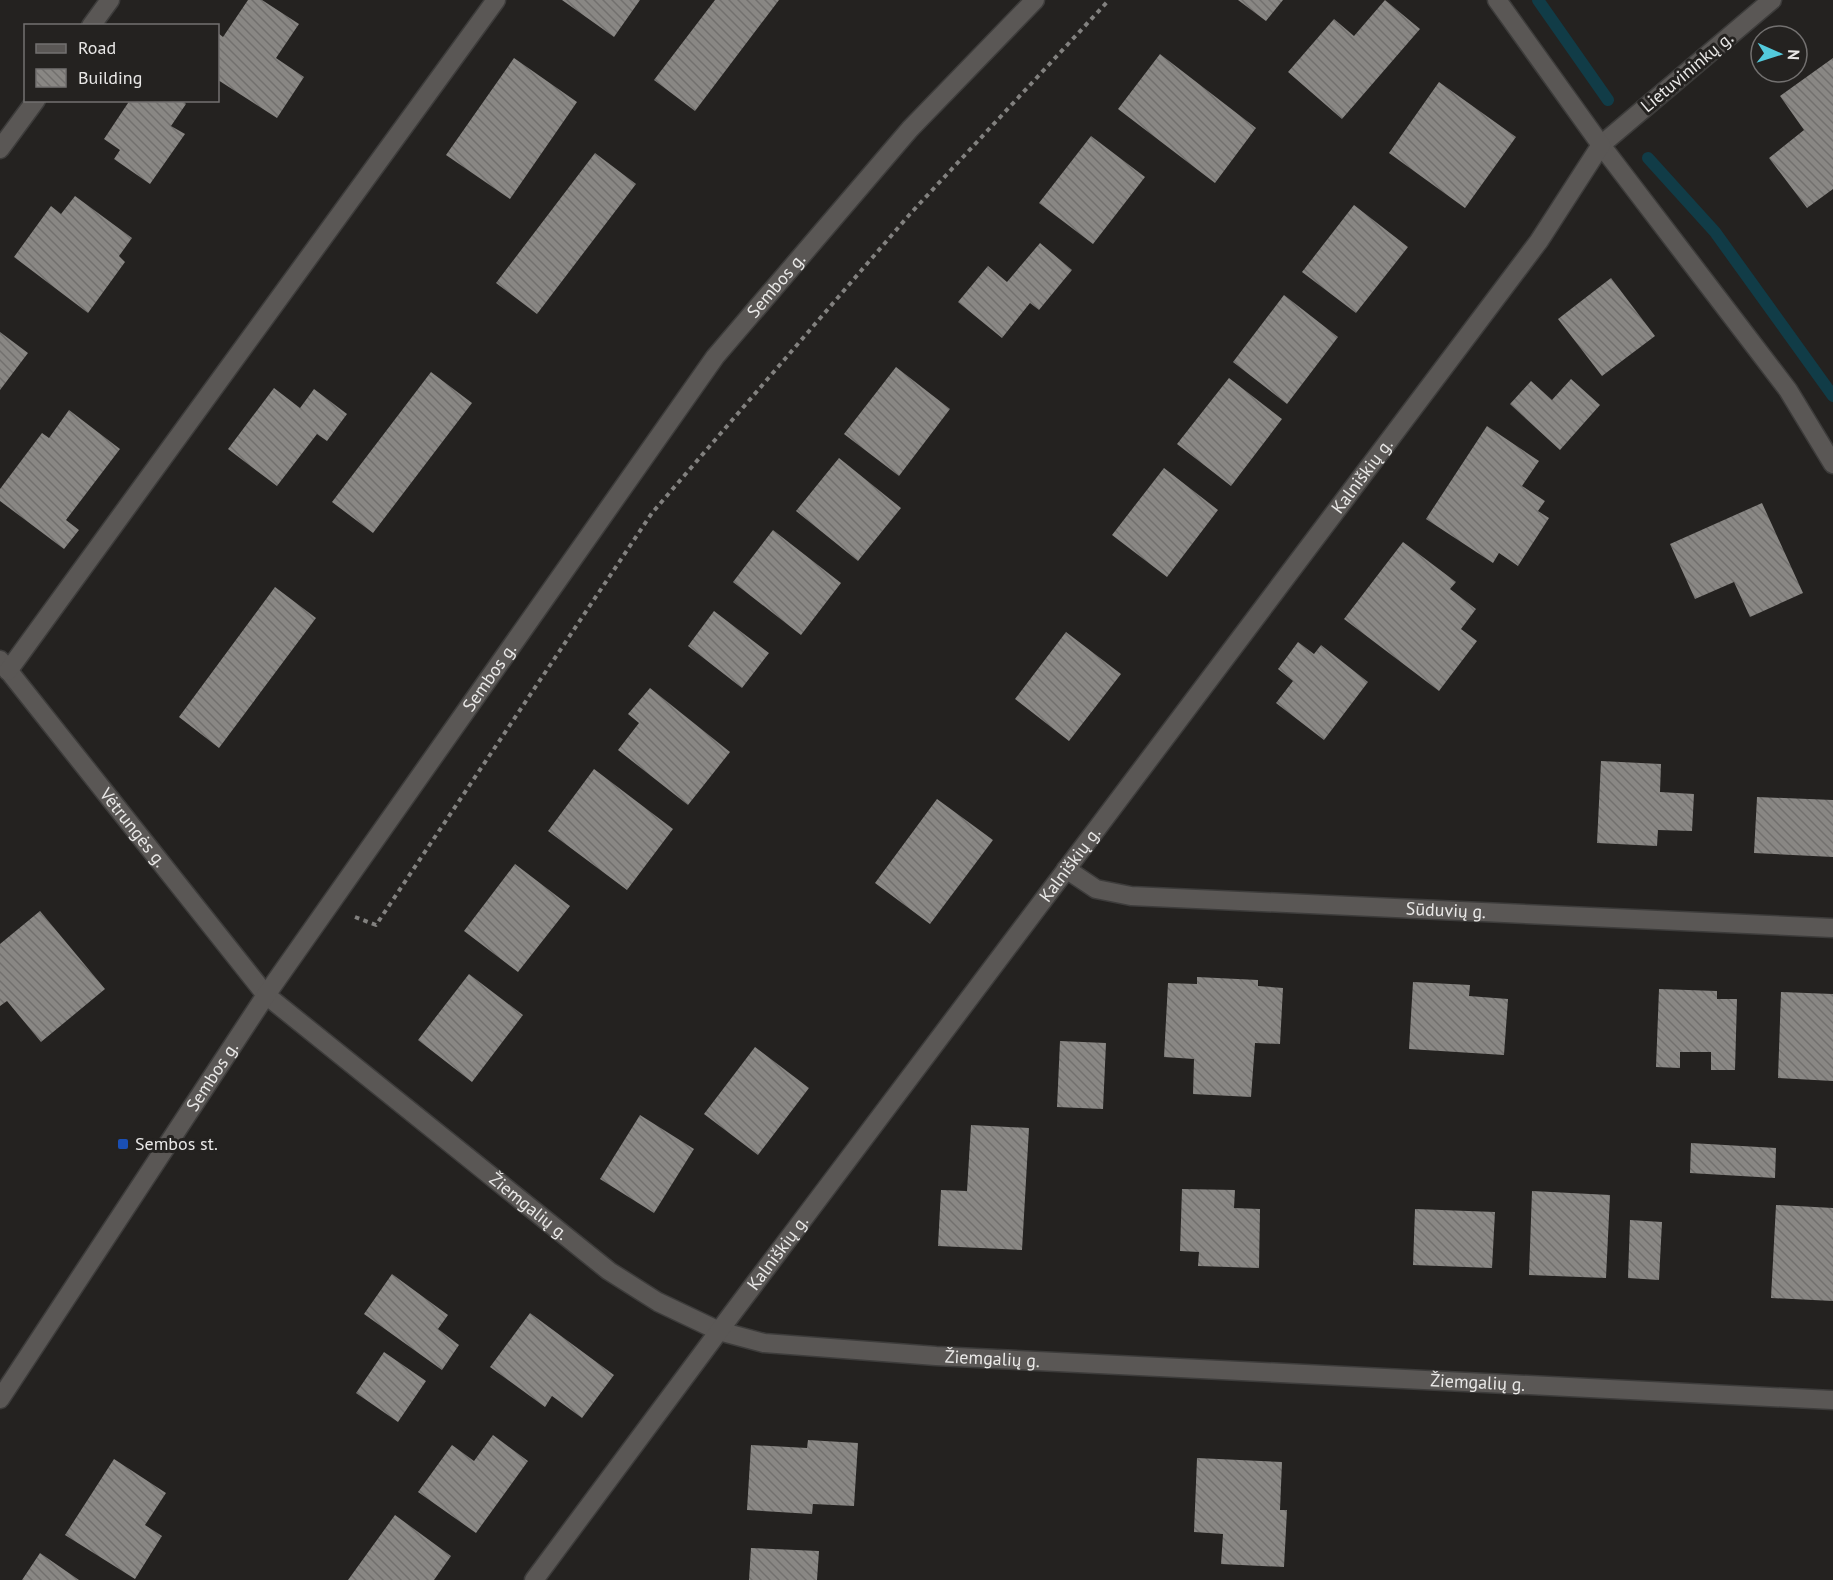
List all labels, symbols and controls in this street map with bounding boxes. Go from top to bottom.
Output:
legend [24,24,219,102]
north arrow [1749,24,1809,84]
street label: Lietuvininkų g. [1636,26,1738,117]
text: Road [78,36,116,59]
text: N [1784,49,1804,61]
text: Building [78,66,142,89]
street label: Sembos g. [742,248,810,322]
street label: Kalniškių g. [1326,434,1398,518]
street label: Sembos g. [457,638,521,716]
street label: Vėtrungės g. [94,782,172,872]
street label: Kalniškių g. [1034,822,1105,906]
street label: Sūduvių g. [1405,897,1487,923]
street label: Sembos g. [181,1037,243,1116]
place label: Sembos st. [135,1132,218,1155]
marker: Sembos st. [116,1137,130,1151]
street label: Žiemgalių g. [485,1167,573,1245]
street label: Kalniškių g. [742,1210,813,1295]
street label: Žiemgalių g. [944,1344,1040,1372]
street label: Žiemgalių g. [1430,1368,1526,1396]

